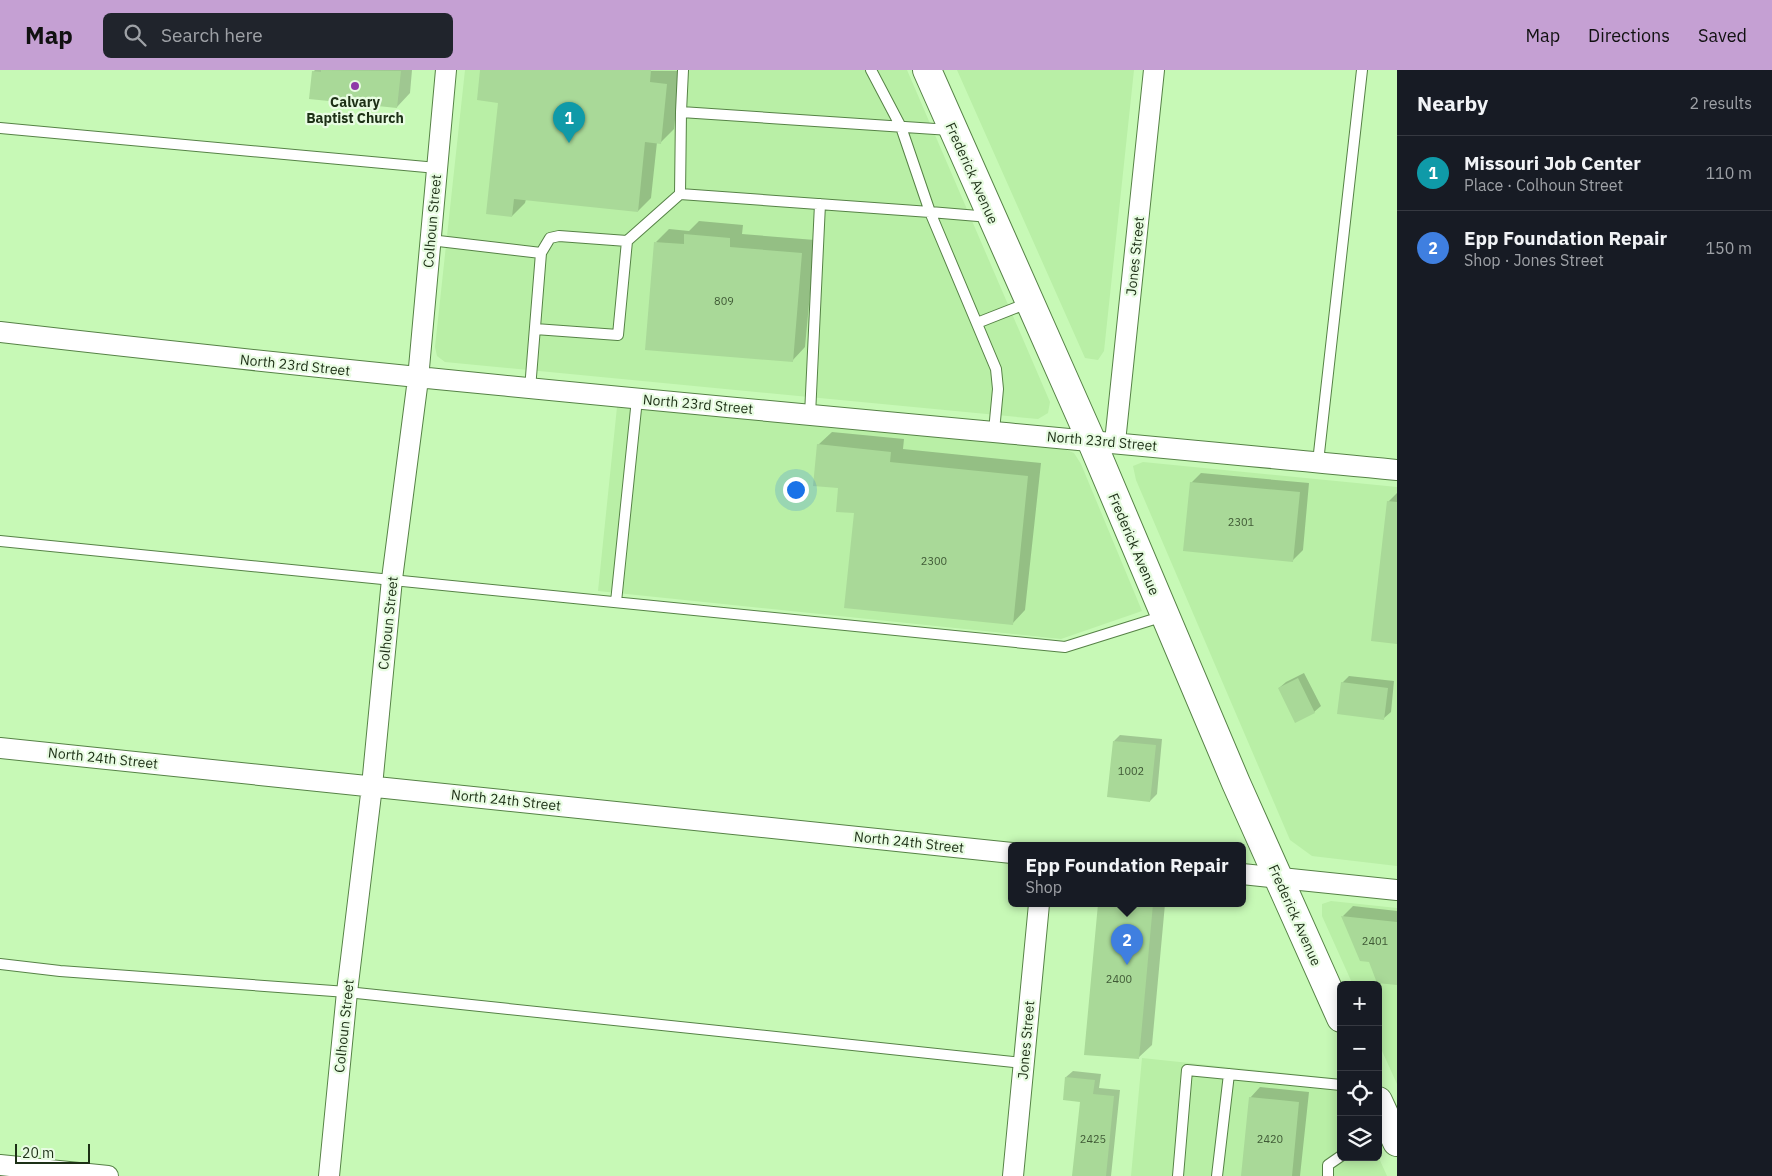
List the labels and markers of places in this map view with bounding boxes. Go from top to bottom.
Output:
marker: Calvary Baptist Church [349,80,361,92]
place label: Calvary Baptist Church [306,93,404,127]
pin: 1 [553,102,585,143]
pin: 2 [1111,924,1143,965]

